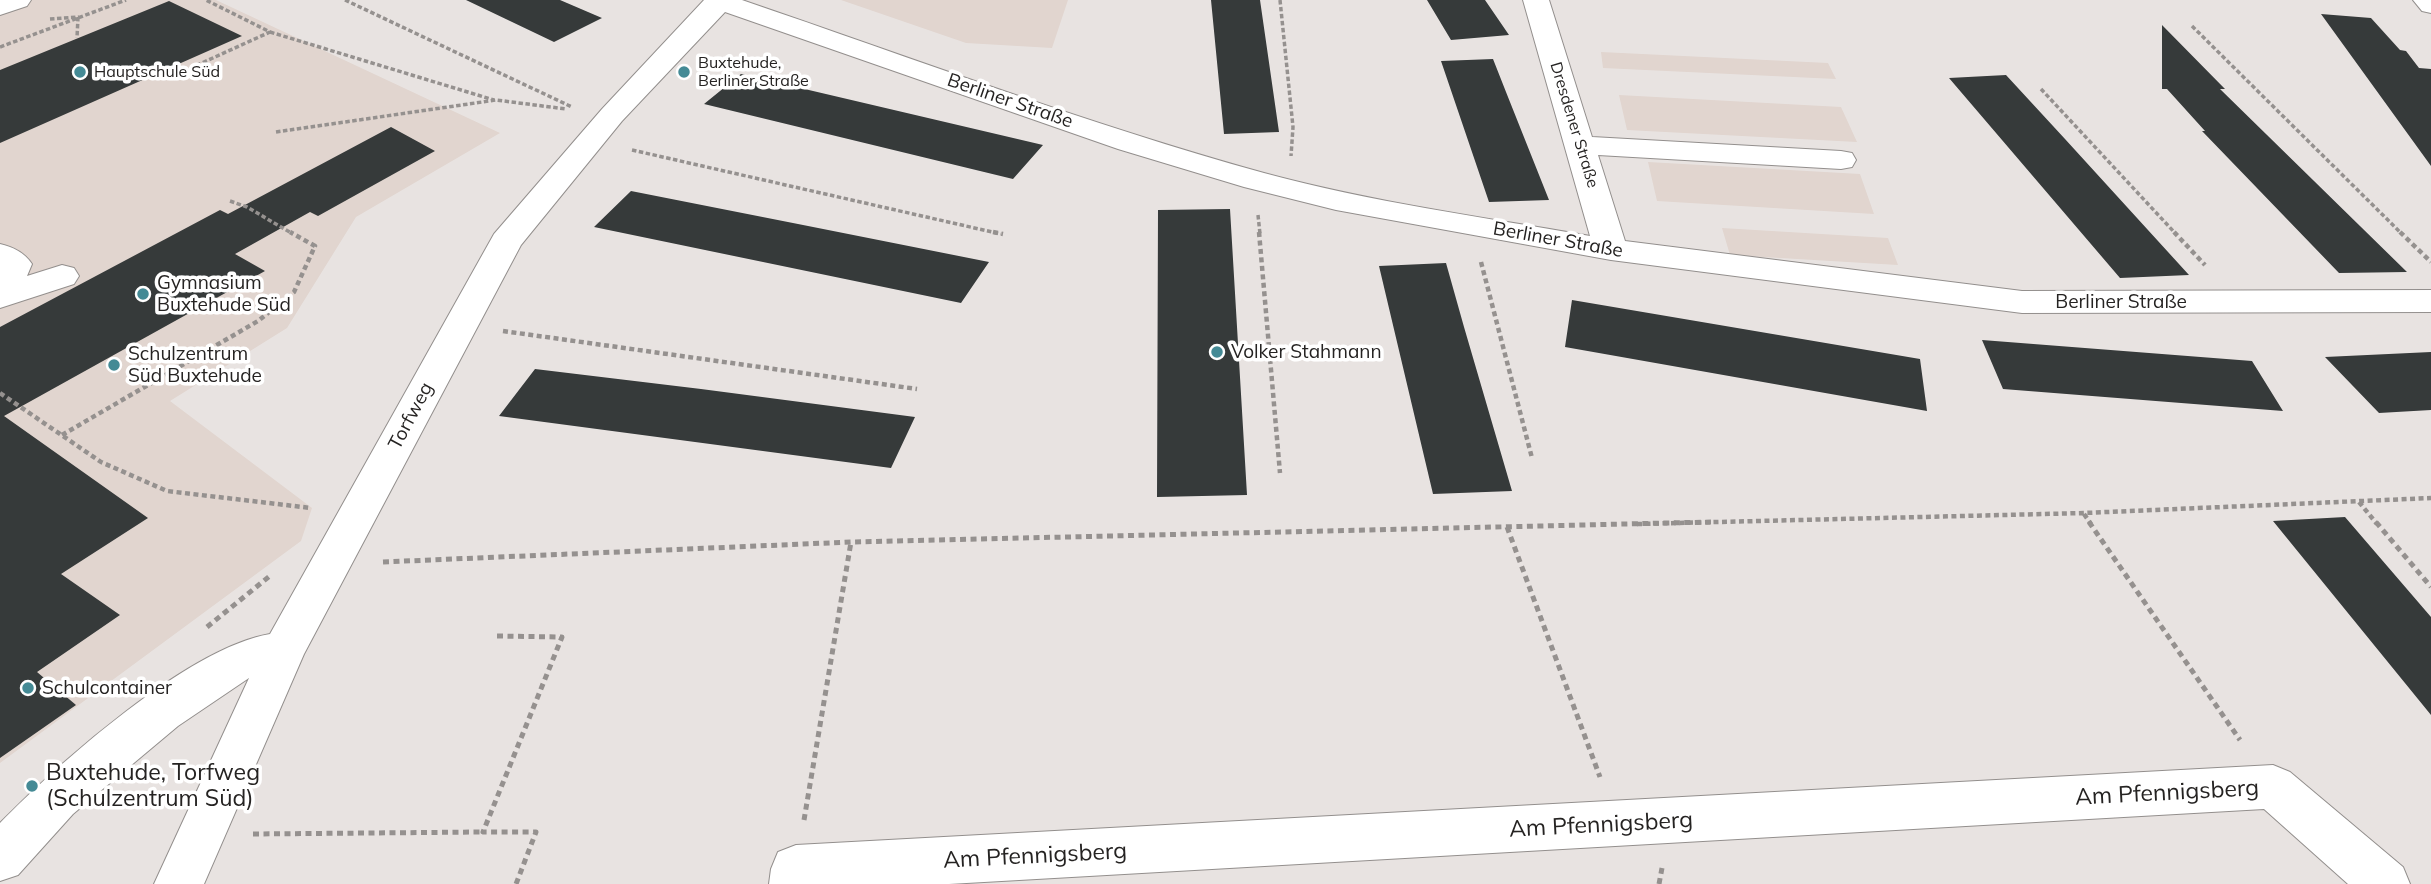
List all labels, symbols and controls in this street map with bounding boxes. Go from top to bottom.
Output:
place label: Buxtehude, Berliner Straße [698,53,809,91]
street label: Dresdener Straße [1546,60,1602,190]
place label: Hauptschule Süd [94,62,220,82]
marker: Hauptschule Süd [72,64,88,80]
marker: Buxtehude, Berliner Straße [676,64,692,80]
street label: Berliner Straße [944,69,1076,133]
street label: Berliner Straße [1491,217,1625,263]
place label: Gymnasium Buxtehude Süd [157,272,291,316]
marker: Gymnasium Buxtehude Süd [135,286,151,302]
street label: Berliner Straße [2055,291,2187,313]
place label: Volker Stahmann [1231,341,1382,363]
place label: Schulzentrum Süd Buxtehude [128,343,262,387]
marker: Volker Stahmann [1209,344,1225,360]
marker: Schulzentrum Süd Buxtehude [106,357,122,373]
street label: Torfweg [384,379,438,453]
place label: Schulcontainer [42,677,172,699]
marker: Schulcontainer [20,680,36,696]
place label: Buxtehude, Torfweg (Schulzentrum Süd) [46,759,260,813]
street label: Am Pfennigsberg [2074,774,2260,812]
marker: Buxtehude, Torfweg (Schulzentrum Süd) [24,778,40,794]
street label: Am Pfennigsberg [1508,806,1694,844]
street label: Am Pfennigsberg [942,837,1128,875]

